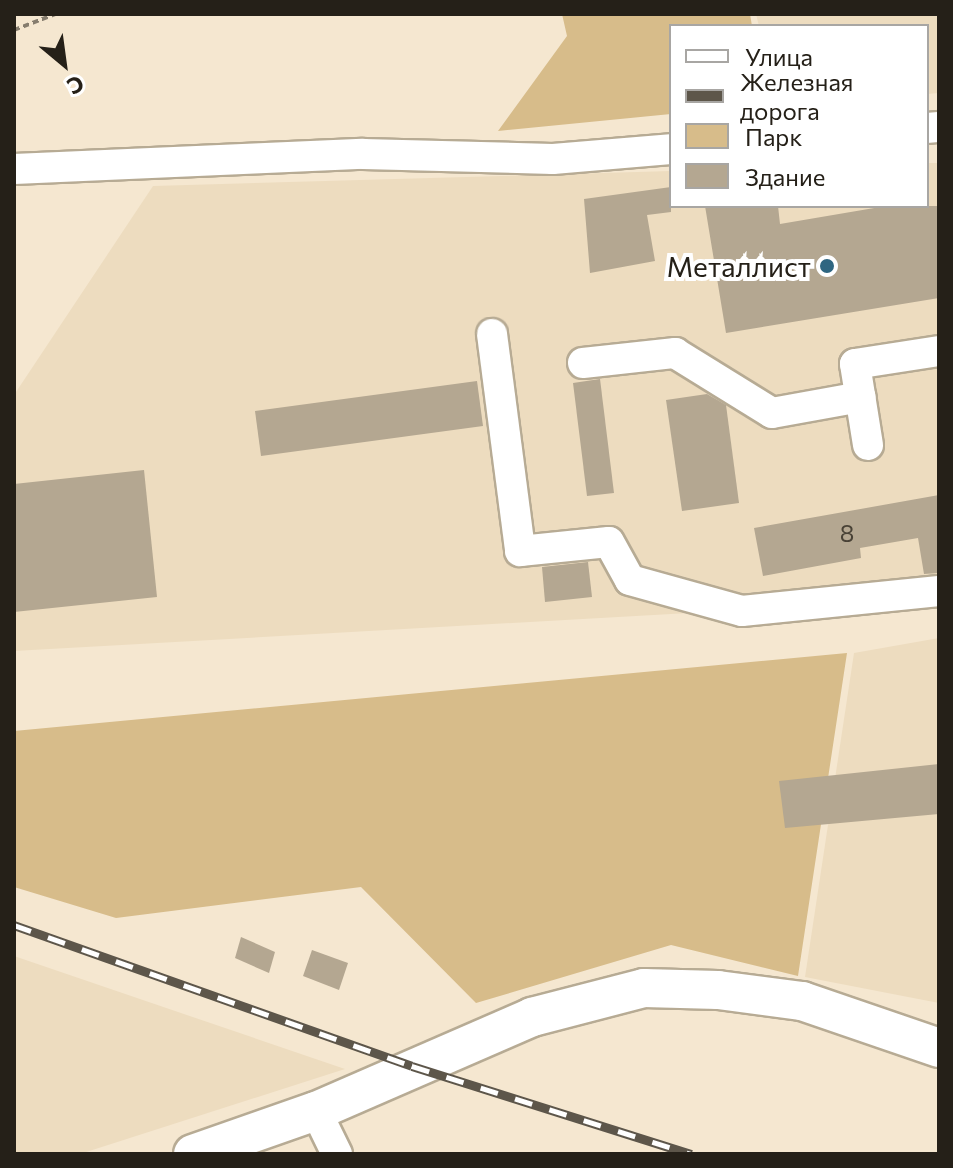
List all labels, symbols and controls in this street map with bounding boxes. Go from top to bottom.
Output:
north arrow [24,24,104,104]
legend [669,24,929,208]
text: Улица [745,42,813,71]
text: Железная дорога [740,67,853,125]
text: С [63,70,89,101]
text: Парк [745,122,802,151]
text: Здание [745,162,825,191]
place label: Металлист [666,249,811,283]
marker: Металлист [818,257,836,275]
house number: 8 [840,519,854,547]

